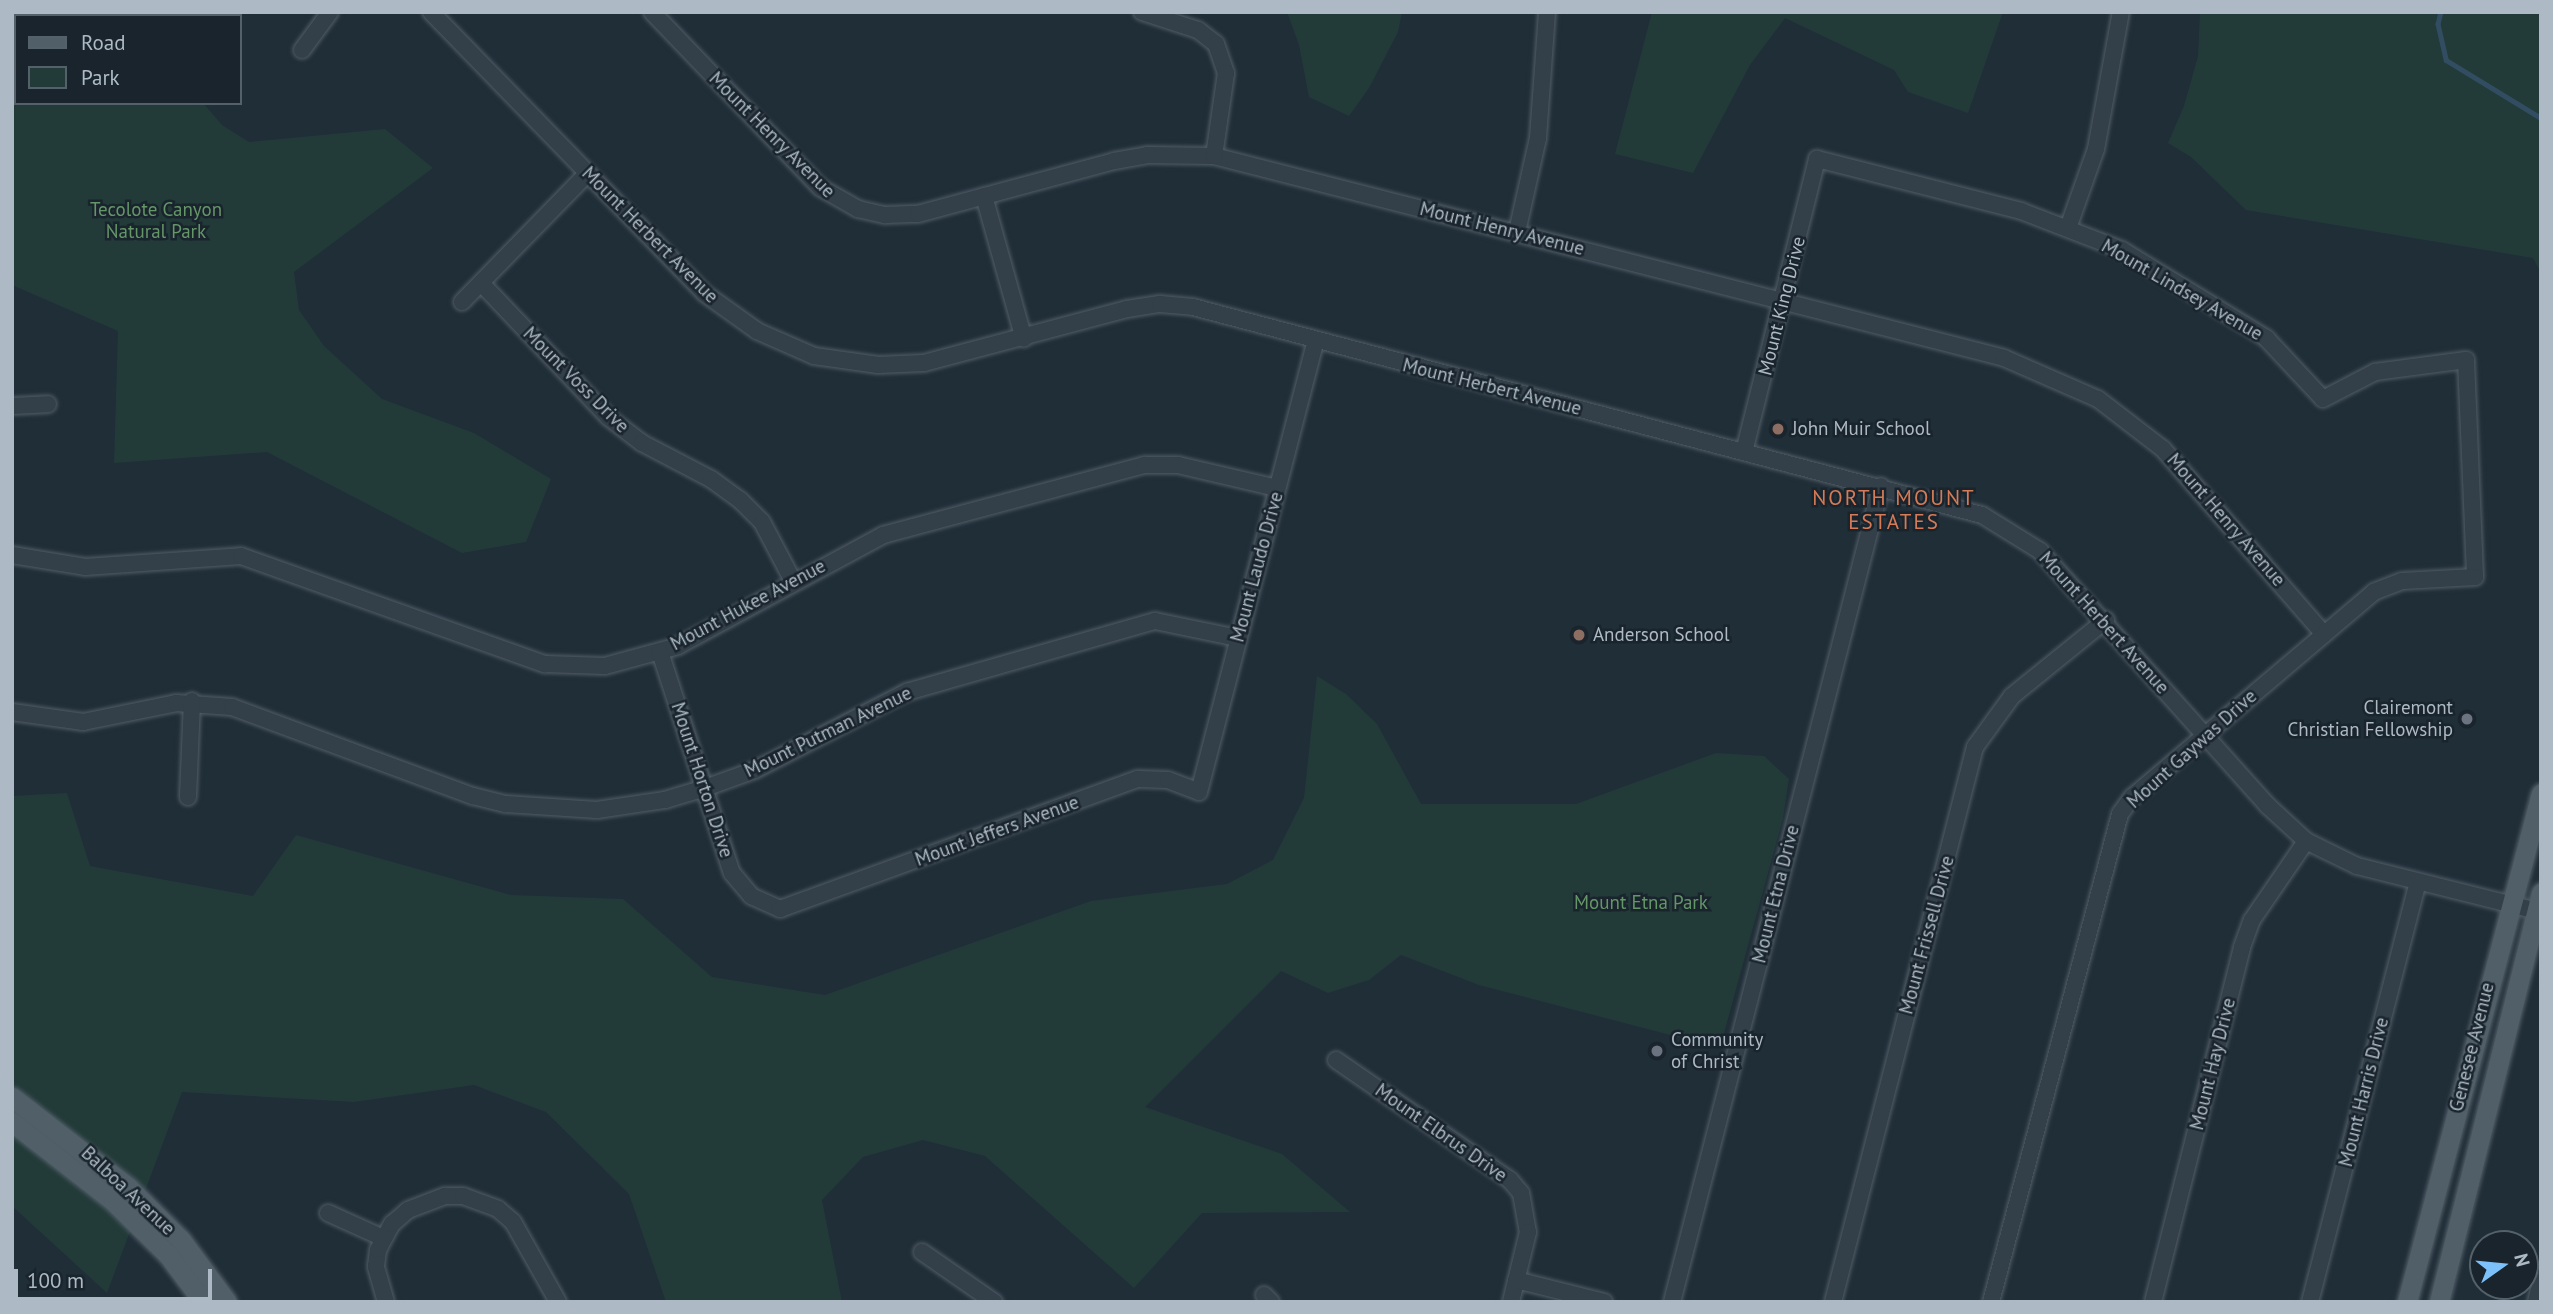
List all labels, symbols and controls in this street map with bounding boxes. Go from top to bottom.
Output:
legend [14,14,242,105]
text: Road [81,29,125,56]
text: Park [81,64,120,91]
street label: Mount Henry Avenue [704,67,840,203]
street label: Mount Herbert Avenue [577,162,723,308]
street label: Mount Henry Avenue [1417,197,1587,261]
park label: Tecolote Canyon Natural Park [90,199,222,243]
street label: Mount King Drive [1754,234,1810,378]
street label: Mount Lindsey Avenue [2097,234,2267,346]
street label: Mount Voss Drive [518,322,634,438]
street label: Mount Herbert Avenue [1400,354,1584,420]
place label: John Muir School [1792,418,1930,440]
marker: John Muir School [1770,421,1786,437]
street label: Mount Henry Avenue [2162,448,2290,592]
district label: NORTH MOUNT ESTATES [1814,485,1974,535]
street label: Mount Laudo Drive [1226,489,1288,645]
street label: Mount Herbert Avenue [2034,547,2174,699]
street label: Mount Hukee Avenue [666,554,830,656]
place label: Anderson School [1593,624,1729,646]
marker: Anderson School [1571,627,1587,643]
street label: Mount Putman Avenue [740,681,916,783]
street label: Mount Gaywas Drive [2123,685,2261,813]
place label: Clairemont Christian Fellowship [2288,697,2453,741]
street label: Mount Horton Drive [666,700,738,860]
marker: Clairemont Christian Fellowship [2459,711,2475,727]
street label: Mount Jeffers Avenue [912,791,1082,871]
street label: Mount Etna Drive [1748,823,1804,965]
street label: Mount Frissell Drive [1895,853,1959,1017]
park label: Mount Etna Park [1574,892,1708,914]
street label: Genesee Avenue [2445,980,2499,1114]
street label: Mount Hay Drive [2185,995,2241,1133]
street label: Mount Harris Drive [2334,1015,2394,1169]
place label: Community of Christ [1671,1029,1763,1073]
marker: Community of Christ [1649,1043,1665,1059]
street label: Mount Elbrus Drive [1371,1079,1511,1187]
street label: Balboa Avenue [76,1142,180,1240]
north arrow [2469,1230,2539,1300]
text: N [2509,1251,2536,1269]
scale bar [18,1254,215,1298]
text: 100 m [27,1267,84,1294]

